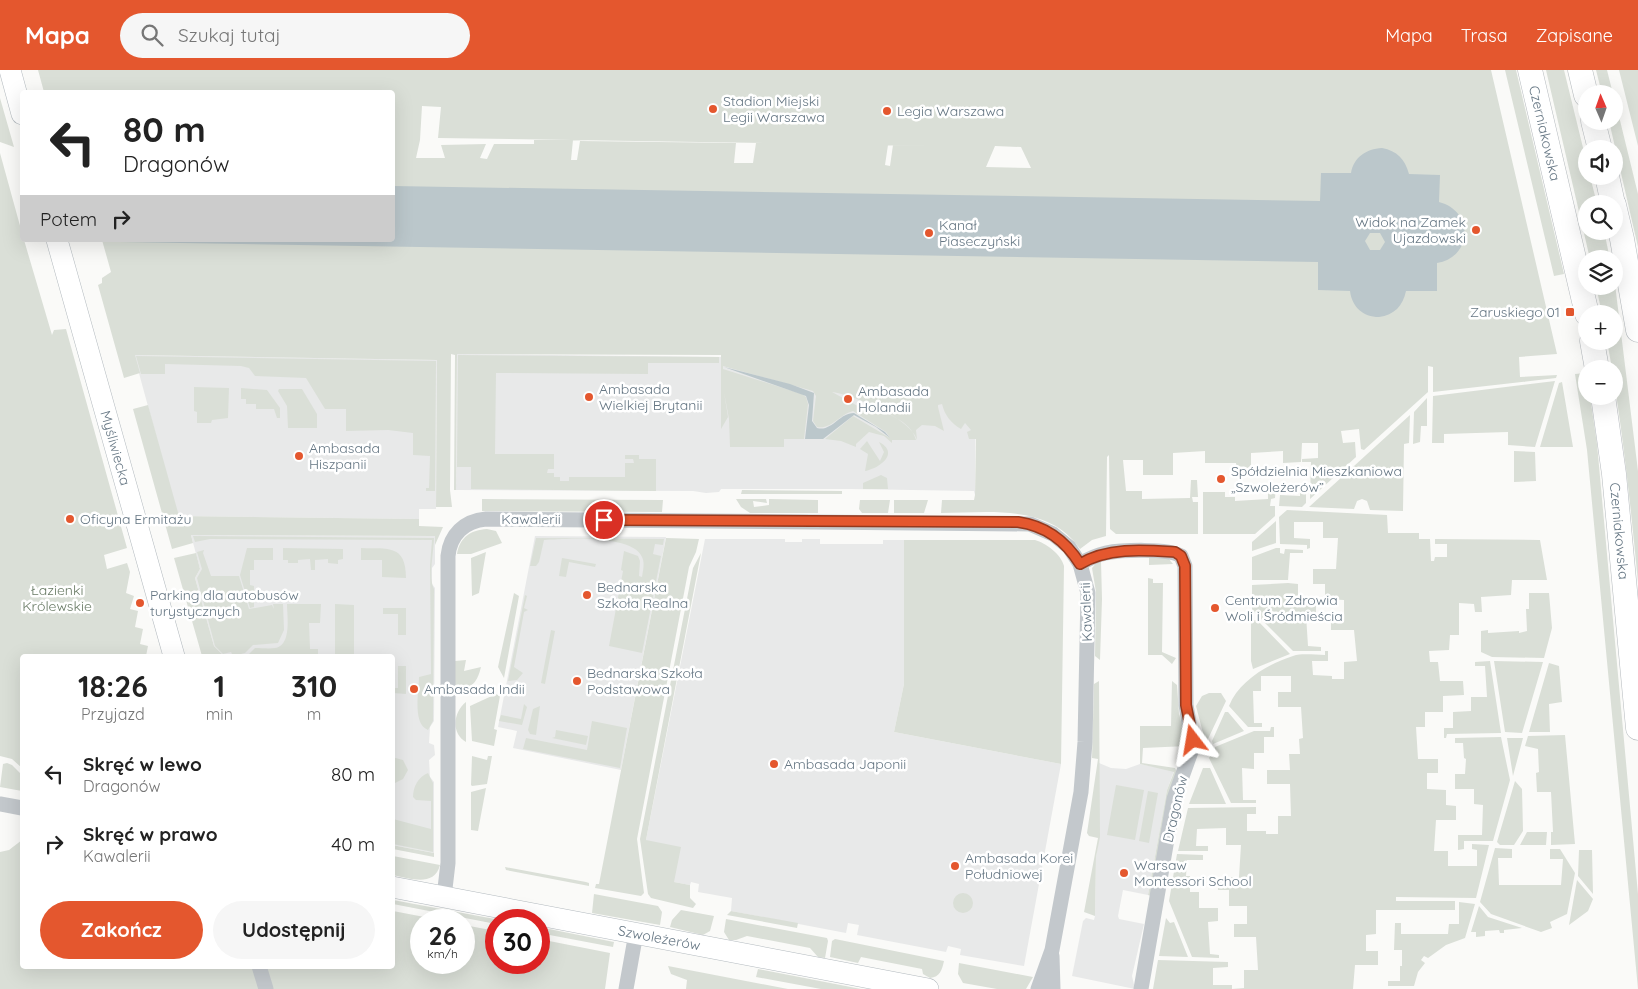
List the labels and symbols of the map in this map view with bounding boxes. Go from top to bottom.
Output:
street label: Czerniakowska [1525,84,1565,183]
north arrow [1578,85,1622,130]
place label: Stadion Miejski Legii Warszawa [723,92,825,126]
place label: Legia Warszawa [897,102,1004,120]
marker: Stadion Miejski Legii Warszawa [707,103,719,115]
marker: Legia Warszawa [881,105,893,117]
place label: Widok na Zamek Ujazdowski [1355,213,1466,247]
place label: Kanał Piaseczyński [939,216,1020,250]
marker: Widok na Zamek Ujazdowski [1470,224,1482,236]
marker: Kanał Piaseczyński [923,227,935,239]
place label: Zaruskiego 01 [1470,303,1560,321]
marker: Zaruskiego 01 [1564,306,1576,318]
place label: Ambasada Wielkiej Brytanii [599,380,702,414]
place label: Ambasada Holandii [858,382,929,416]
marker: Ambasada Wielkiej Brytanii [583,391,595,403]
marker: Ambasada Holandii [842,393,854,405]
street label: Myśliwiecka [96,408,135,487]
place label: Ambasada Hiszpanii [309,439,380,473]
marker: Ambasada Hiszpanii [293,450,305,462]
place label: Spółdzielnia Mieszkaniowa „Szwoleżerów” [1231,462,1402,496]
marker: Spółdzielnia Mieszkaniowa „Szwoleżerów” [1215,473,1227,485]
street label: Czerniakowska [1606,482,1633,580]
pin [583,499,625,541]
place label: Oficyna Ermitażu [80,510,191,528]
street label: Kawalerii [501,510,561,528]
marker: Oficyna Ermitażu [64,513,76,525]
place label: Bednarska Szkoła Realna [597,578,688,612]
park label: Łazienki Królewskie [22,581,92,615]
street label: Kawalerii [1076,582,1096,642]
place label: Parking dla autobusów turystycznych [150,586,299,620]
marker: Bednarska Szkoła Realna [581,589,593,601]
place label: Centrum Zdrowia Woli i Śródmieścia [1225,591,1343,625]
marker: Parking dla autobusów turystycznych [134,597,146,609]
marker: Centrum Zdrowia Woli i Śródmieścia [1209,602,1221,614]
place label: Bednarska Szkoła Podstawowa [587,664,703,698]
marker: Bednarska Szkoła Podstawowa [571,675,583,687]
place label: Ambasada Indii [424,680,525,698]
marker: Ambasada Indii [408,683,420,695]
position arrow [1166,713,1218,765]
place label: Ambasada Japonii [784,755,906,773]
marker: Ambasada Japonii [768,758,780,770]
street label: Dragonów [1159,774,1191,844]
place label: Ambasada Korei Południowej [965,849,1073,883]
place label: Warsaw Montessori School [1134,856,1252,890]
marker: Ambasada Korei Południowej [949,860,961,872]
marker: Warsaw Montessori School [1118,867,1130,879]
speed limit sign: 30 [485,909,550,974]
street label: Szwoleżerów [616,921,702,955]

